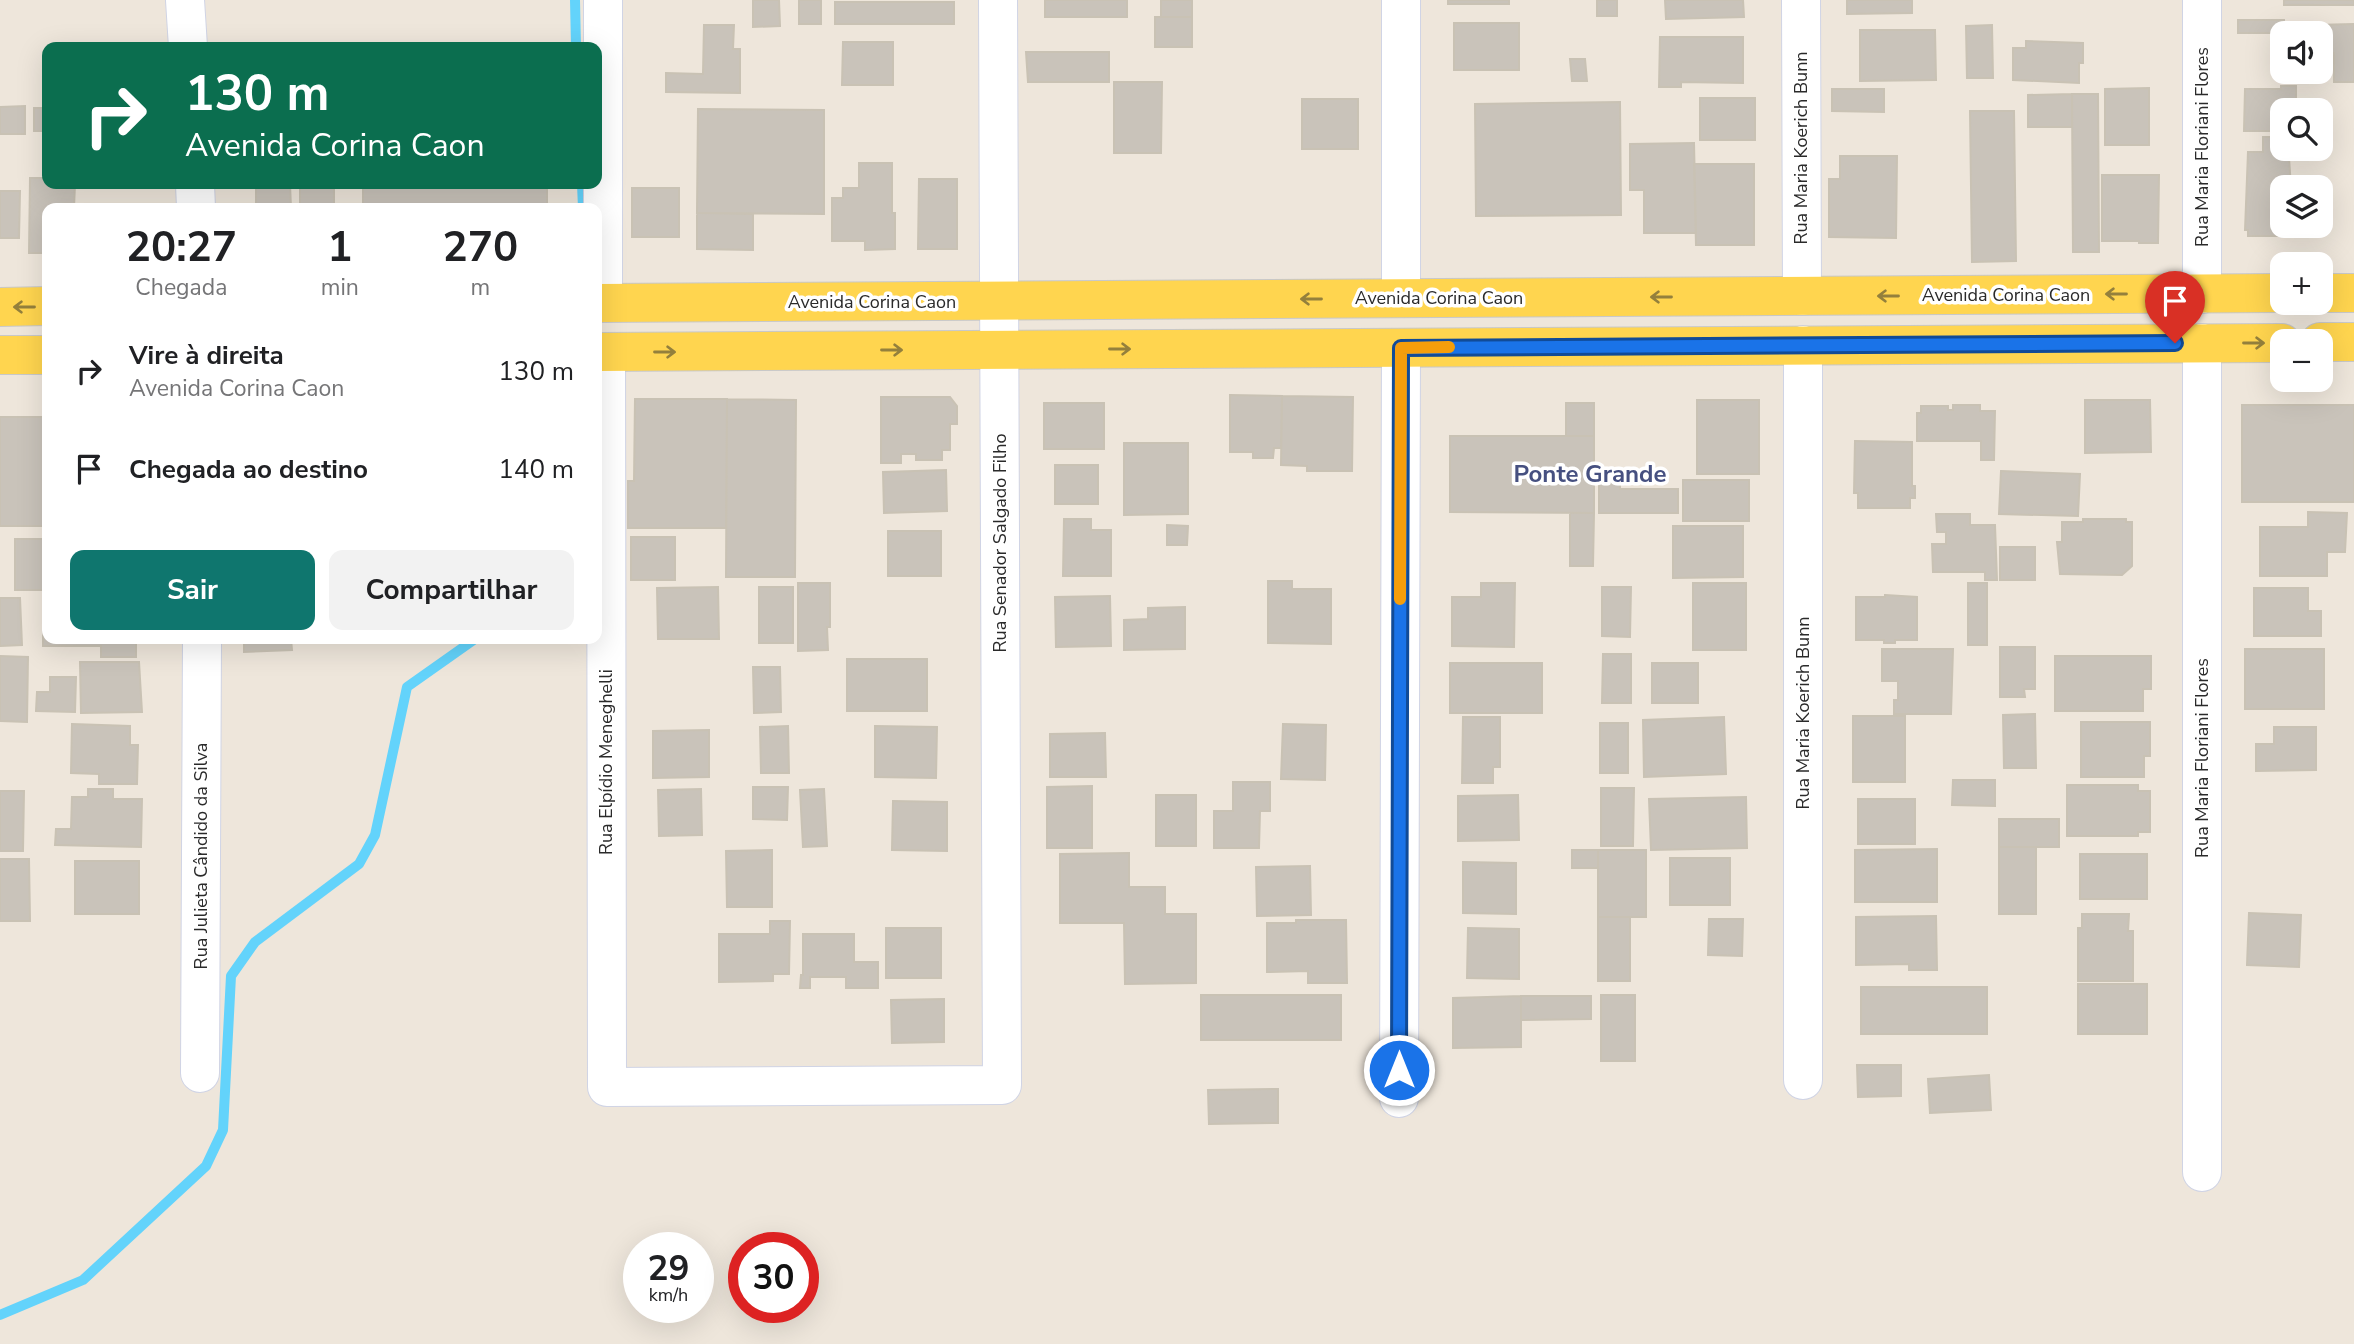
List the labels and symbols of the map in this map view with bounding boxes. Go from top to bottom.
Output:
street label: Rua Maria Floriani Flores [2190,47,2214,247]
street label: Rua Maria Koerich Bunn [1789,51,1813,245]
pin [2145,271,2205,343]
street label: Avenida Corina Caon [1922,283,2090,307]
street label: Avenida Corina Caon [1355,286,1523,310]
one-way arrow [2105,287,2128,301]
one-way arrow [1877,289,1900,302]
street label: Avenida Corina Caon [788,290,956,314]
one-way arrow [1650,290,1673,304]
one-way arrow [1300,292,1323,306]
one-way arrow [12,300,35,313]
one-way arrow [2242,336,2265,350]
one-way arrow [1108,342,1131,356]
one-way arrow [881,343,904,357]
one-way arrow [653,345,676,359]
street label: Rua Senador Salgado Filho [988,434,1012,652]
district label: Ponte Grande [1513,458,1667,490]
street label: Rua Maria Koerich Bunn [1791,616,1815,810]
street label: Rua Maria Floriani Flores [2190,658,2214,858]
street label: Rua Elpídio Meneghelli [594,669,618,855]
street label: Rua Julieta Cândido da Silva [189,743,213,969]
position arrow [1362,1033,1436,1107]
speed limit sign: 30 [728,1232,819,1323]

